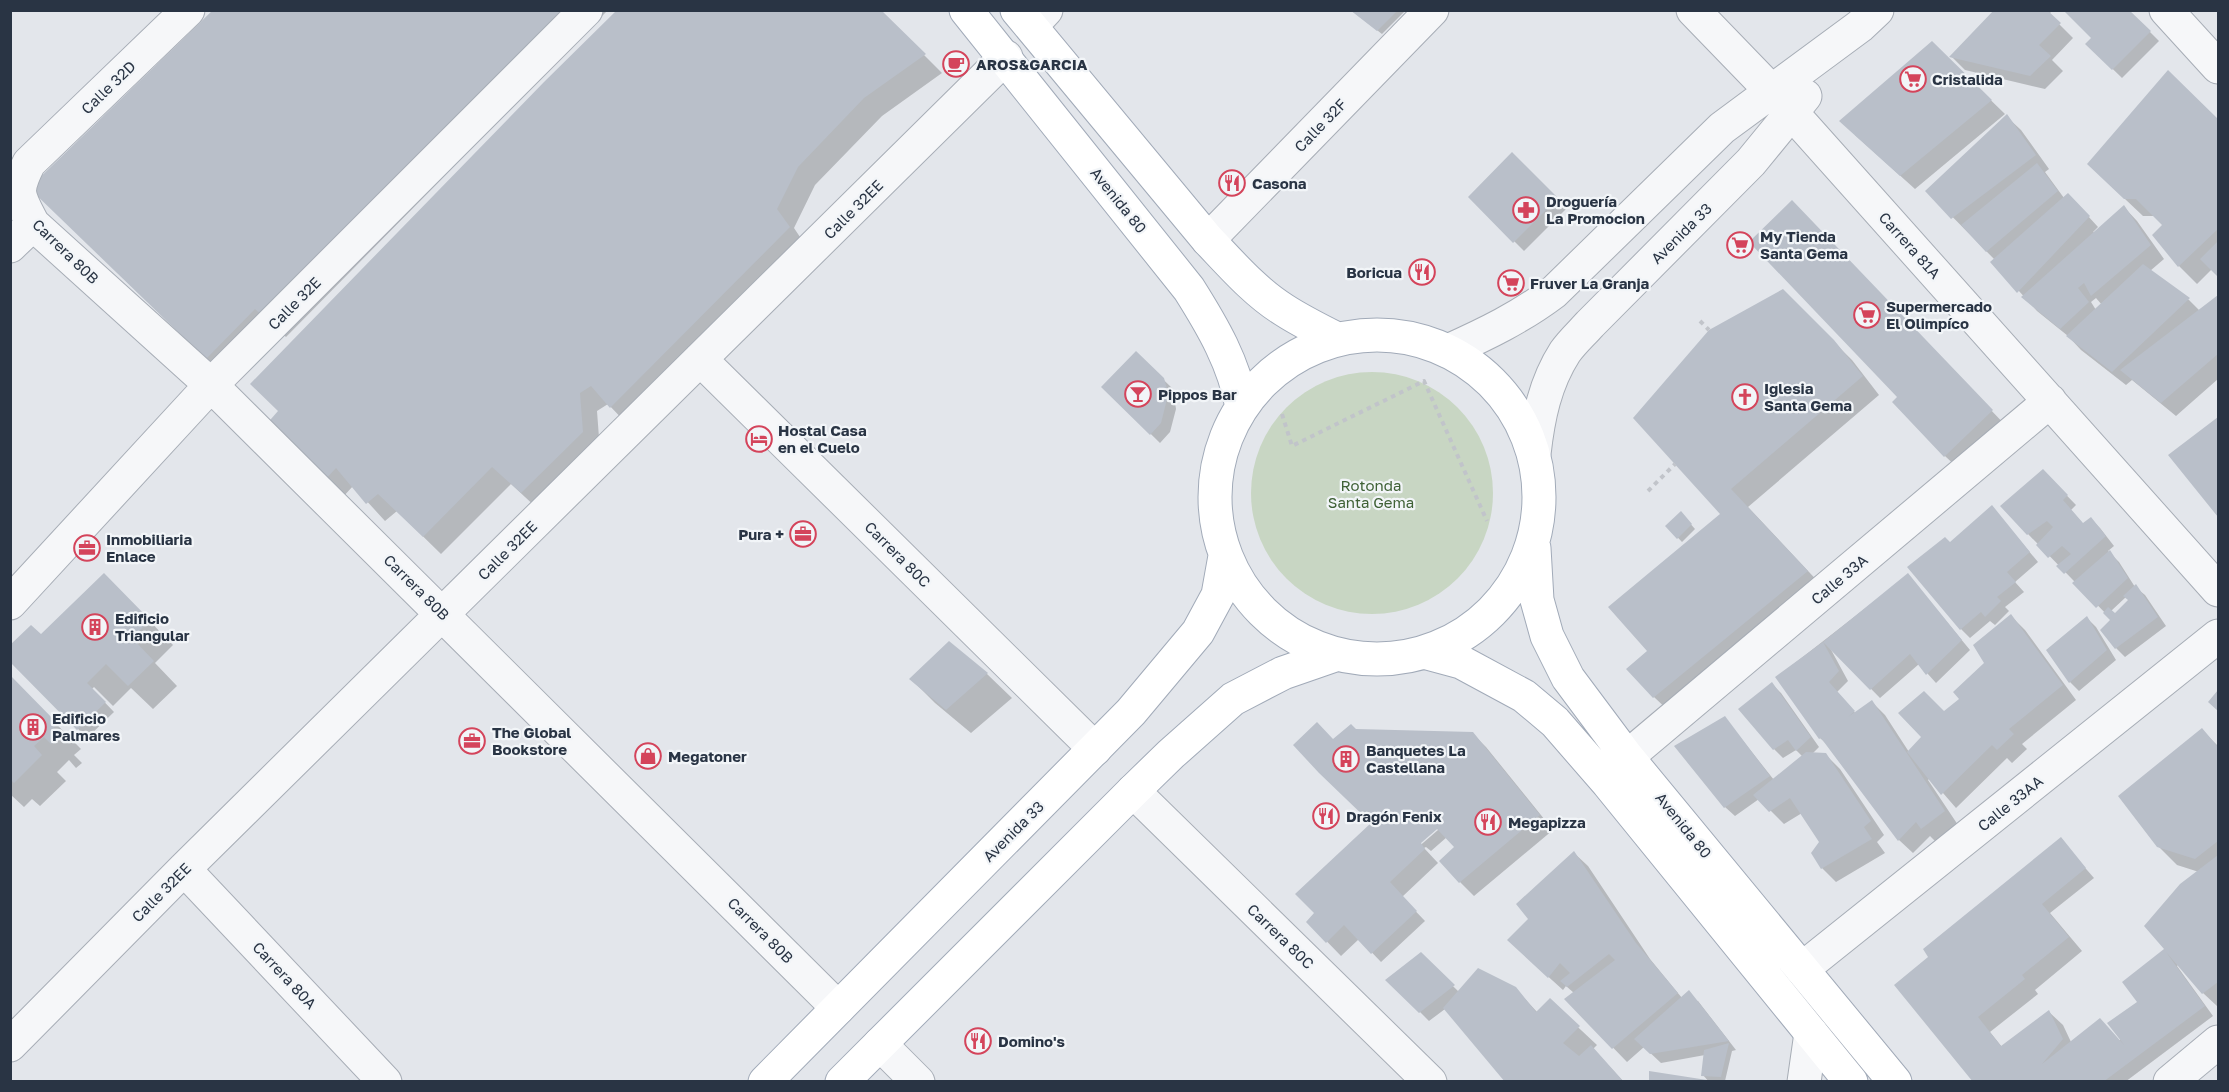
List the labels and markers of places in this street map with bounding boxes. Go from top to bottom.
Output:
cafe icon: AROS&GARCIA [941,49,971,79]
place label: AROS&GARCIA [976,55,1088,73]
supermarket icon: Cristalida [1898,64,1928,94]
place label: Cristalida [1932,70,2003,88]
restaurant icon: Casona [1217,168,1247,198]
place label: Casona [1252,174,1307,192]
place label: Droguería La Promocion [1546,192,1645,227]
pharmacy icon: Droguería La Promocion [1511,195,1541,225]
place label: My Tienda Santa Gema [1760,227,1848,262]
supermarket icon: My Tienda Santa Gema [1725,230,1755,260]
restaurant icon: Boricua [1407,257,1437,287]
place label: Boricua [1346,263,1402,281]
supermarket icon: Fruver La Granja [1496,268,1526,298]
place label: Fruver La Granja [1530,274,1650,292]
place label: Supermercado El Olimpíco [1886,297,1992,332]
supermarket icon: Supermercado El Olimpíco [1852,300,1882,330]
bar icon: Pippos Bar [1123,379,1153,409]
place label: Iglesia Santa Gema [1764,379,1852,414]
church icon: Iglesia Santa Gema [1730,382,1760,412]
place label: Pippos Bar [1158,385,1237,403]
place label: Hostal Casa en el Cuelo [778,421,867,456]
hotel icon: Hostal Casa en el Cuelo [744,424,774,454]
office icon: Pura + [788,519,818,549]
place label: Pura + [738,525,784,543]
place label: Inmobiliaria Enlace [106,530,192,565]
office icon: Inmobiliaria Enlace [72,533,102,563]
place label: Edificio Triangular [115,609,190,644]
building icon: Edificio Triangular [80,612,110,642]
place label: Edificio Palmares [52,709,120,744]
building icon: Edificio Palmares [18,712,48,742]
place label: The Global Bookstore [492,723,571,758]
office icon: The Global Bookstore [457,726,487,756]
shop icon: Megatoner [633,741,663,771]
place label: Banquetes La Castellana [1366,741,1466,776]
building icon: Banquetes La Castellana [1331,744,1361,774]
place label: Megatoner [668,747,747,765]
restaurant icon: Dragón Fenix [1311,801,1341,831]
place label: Dragón Fenix [1346,807,1442,825]
restaurant icon: Megapizza [1473,807,1503,837]
place label: Megapizza [1508,813,1586,831]
restaurant icon: Domino's [963,1026,993,1056]
place label: Domino's [998,1032,1065,1050]

